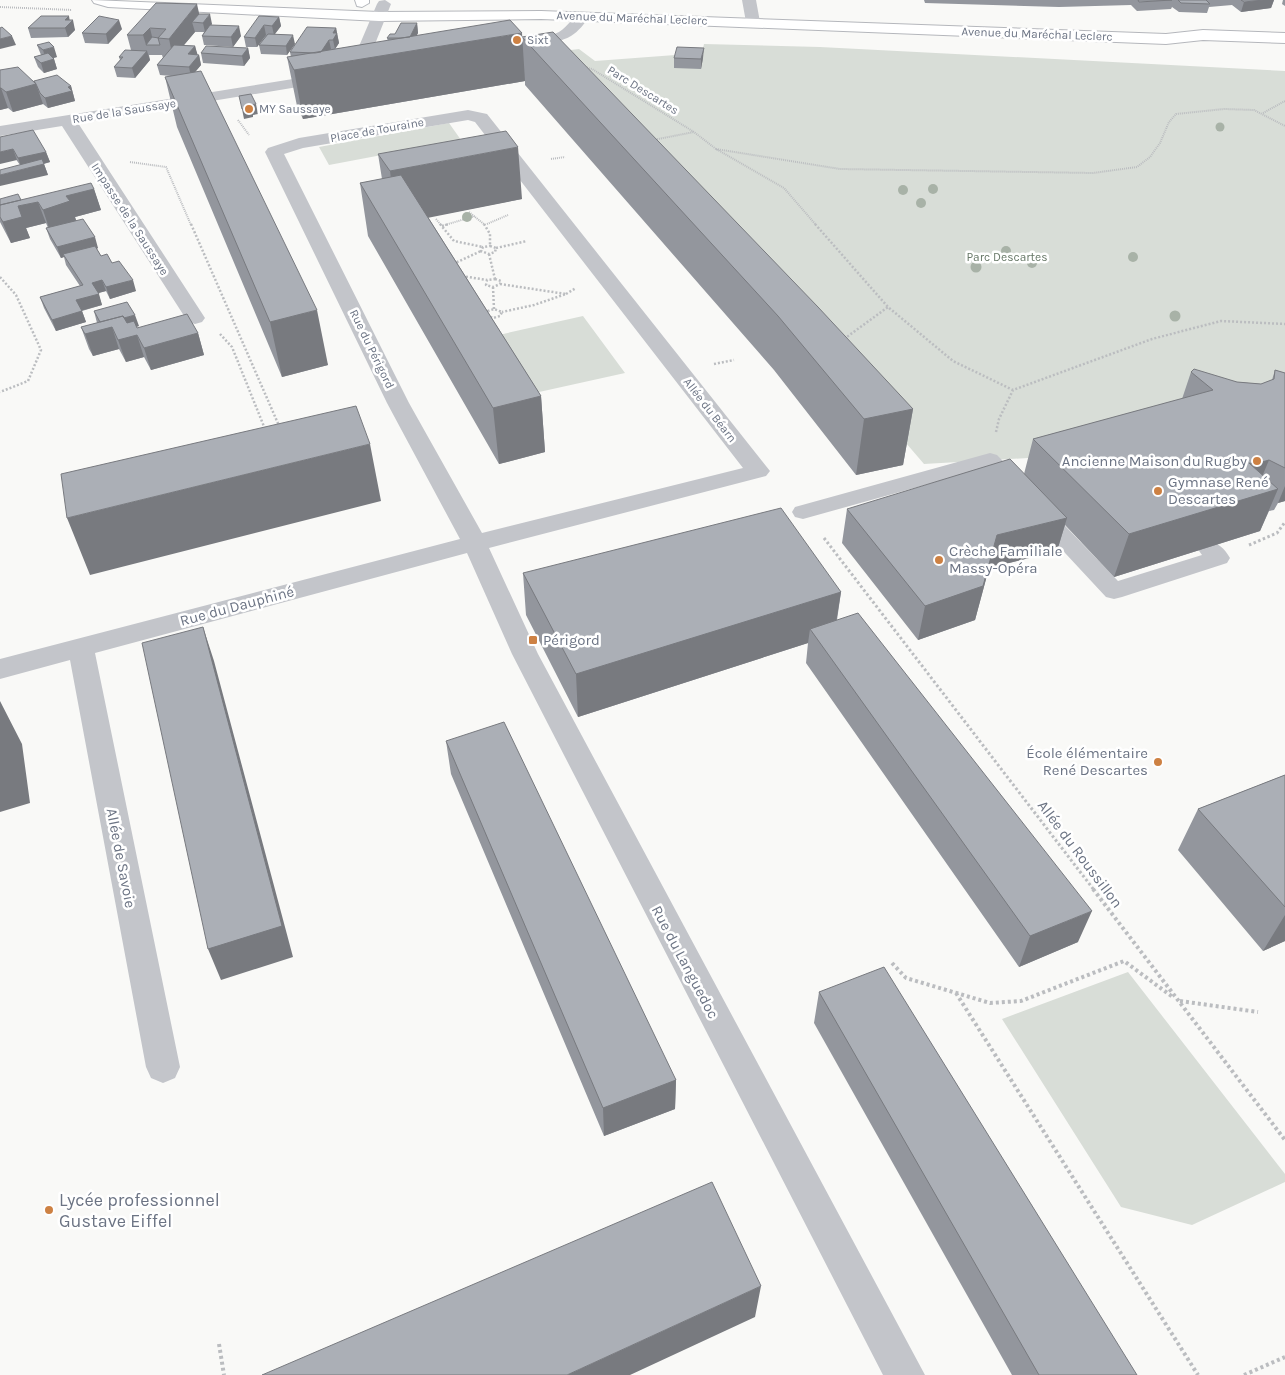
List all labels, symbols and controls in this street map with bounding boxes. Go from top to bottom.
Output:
street label: Avenue du Maréchal Leclerc [556,8,708,28]
street label: Avenue du Maréchal Leclerc [961,24,1113,44]
place label: Sixt [527,33,549,47]
marker: Sixt [511,34,523,46]
street label: Parc Descartes [605,63,681,117]
street label: Rue de la Saussaye [71,96,177,126]
place label: MY Saussaye [259,102,331,116]
marker: MY Saussaye [243,103,255,115]
street label: Place de Touraine [329,115,425,145]
street label: Impasse de la Saussaye [88,160,172,278]
park label: Parc Descartes [966,250,1048,264]
street label: Rue du Périgord [347,307,397,391]
street label: Allée du Béarn [681,375,739,445]
place label: Ancienne Maison du Rugby [1062,452,1247,470]
marker: Ancienne Maison du Rugby [1251,455,1263,467]
place label: Gymnase René Descartes [1168,473,1269,508]
marker: Gymnase René Descartes [1152,485,1164,497]
place label: Crèche Familiale Massy-Opéra [949,542,1062,577]
marker: Crèche Familiale Massy-Opéra [933,554,945,566]
street label: Rue du Dauphiné [178,582,296,630]
place label: Périgord [543,631,600,649]
marker: Périgord [527,634,539,646]
place label: École élémentaire René Descartes [1026,744,1148,779]
marker: École élémentaire René Descartes [1152,756,1164,768]
street label: Allée du Roussillon [1034,797,1126,911]
street label: Allée de Savoie [102,807,140,909]
street label: Rue du Languedoc [648,902,722,1022]
place label: Lycée professionnel Gustave Eiffel [59,1189,220,1232]
marker: Lycée professionnel Gustave Eiffel [43,1204,55,1216]

